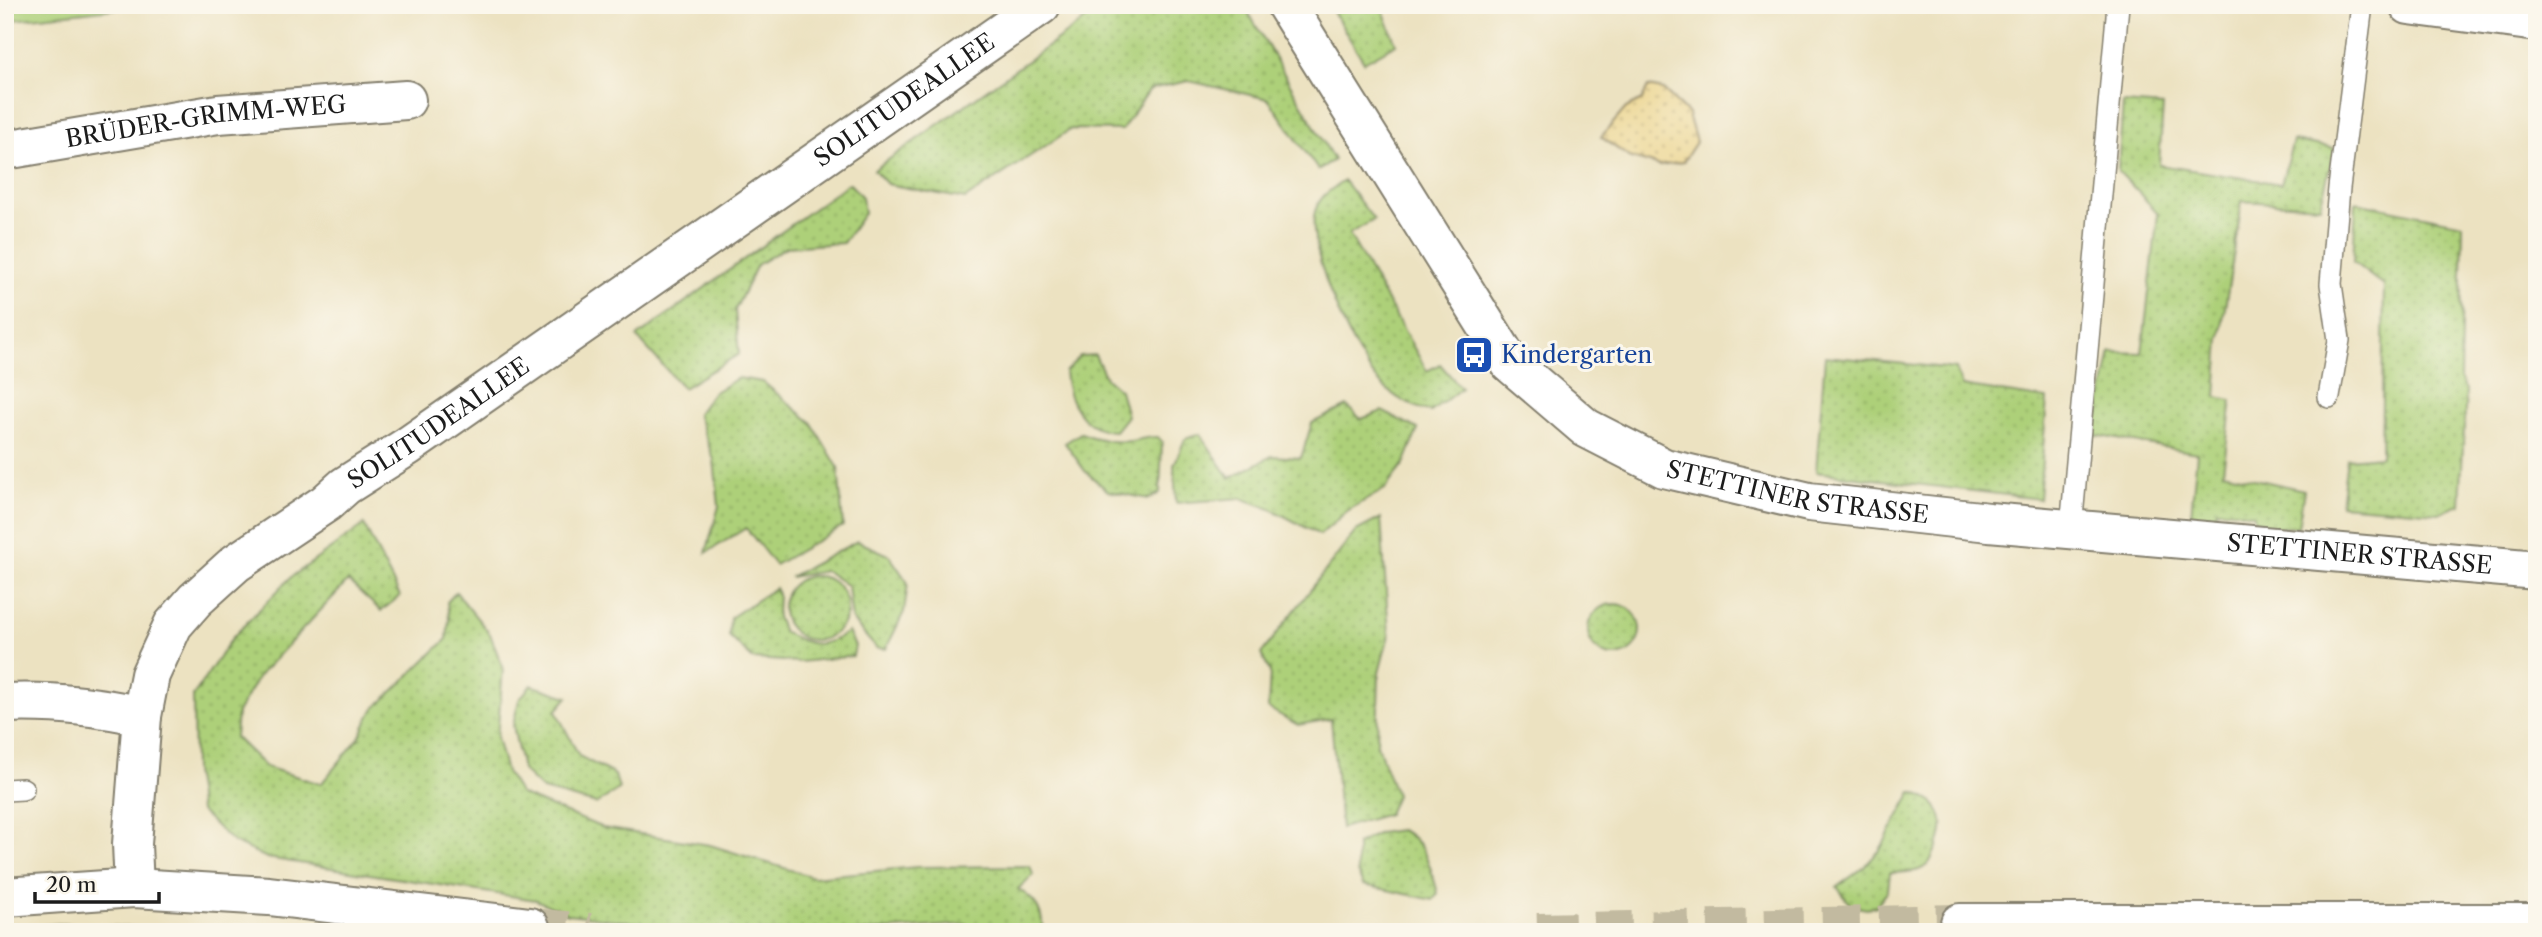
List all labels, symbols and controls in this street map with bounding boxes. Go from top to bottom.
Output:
street label: SOLITUDEALLEE [808,27,1000,173]
street label: BRÜDER-GRIMM-WEG [63,90,347,154]
bus stop icon: Kindergarten [1453,334,1495,376]
place label: Kindergarten [1501,340,1652,369]
street label: SOLITUDEALLEE [342,351,535,495]
street label: STETTINER STRASSE [1664,454,1930,529]
street label: STETTINER STRASSE [2226,528,2494,580]
scale bar [35,860,159,904]
text: 20 m [46,872,97,897]

